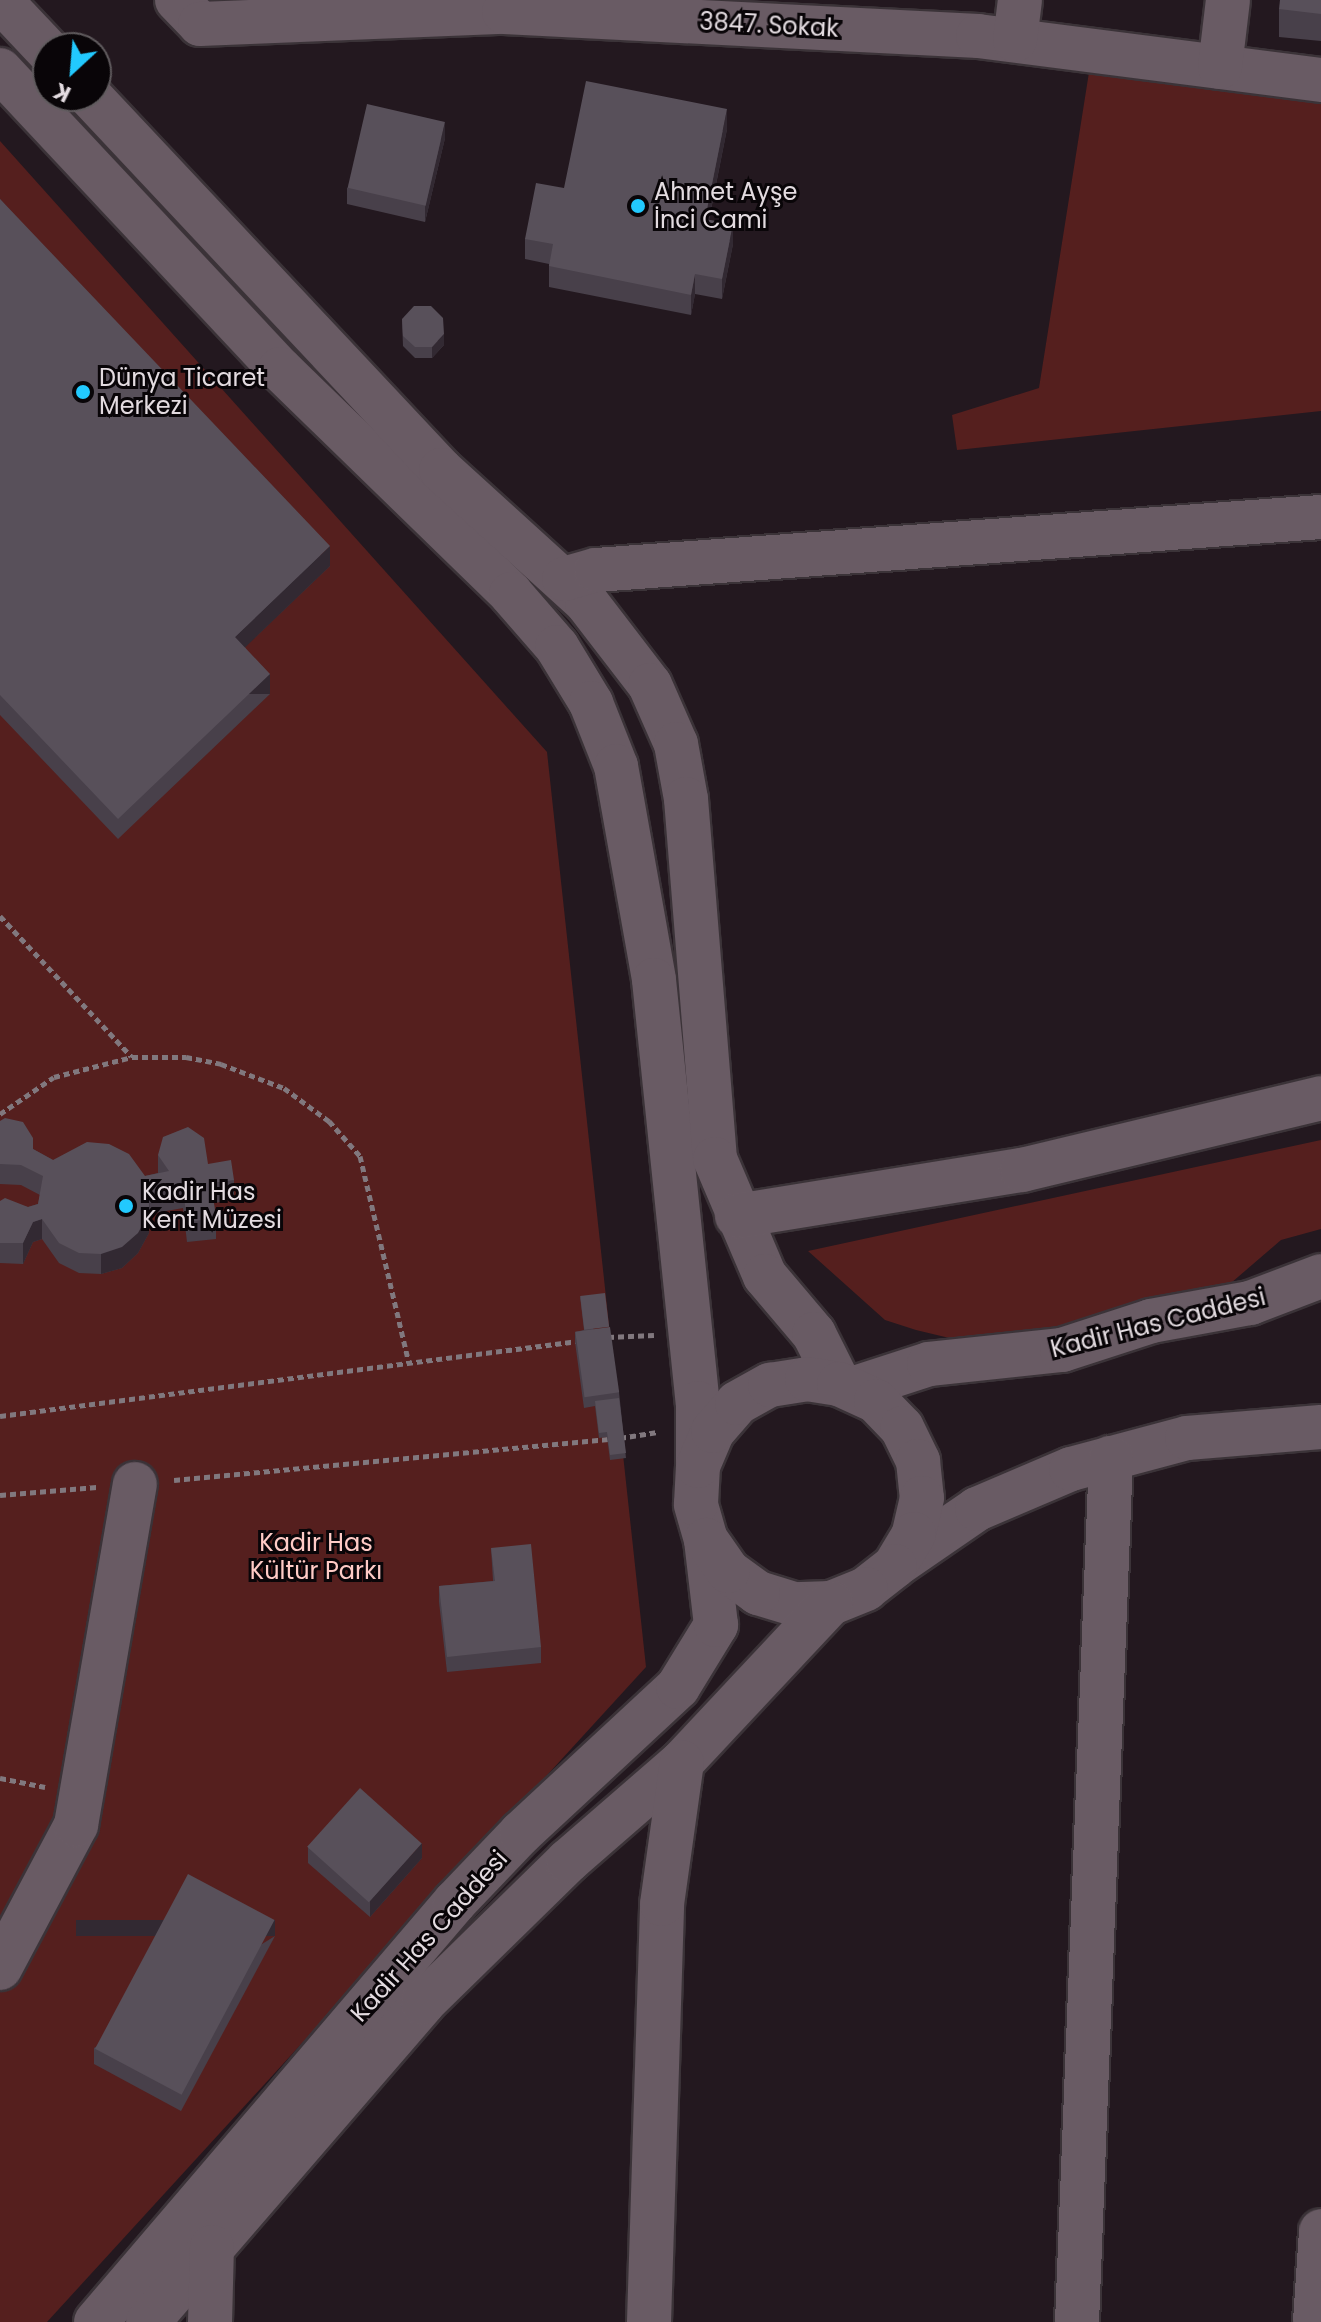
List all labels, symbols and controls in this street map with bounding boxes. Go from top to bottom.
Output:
street label: 3847. Sokak [699,7,839,43]
north arrow [32,32,112,112]
text: K [48,75,76,110]
place label: Ahmet Ayşe İnci Cami [654,178,797,234]
marker: Ahmet Ayşe İnci Cami [629,197,647,215]
place label: Dünya Ticaret Merkezi [99,364,265,420]
marker: Dünya Ticaret Merkezi [74,383,92,401]
place label: Kadir Has Kent Müzesi [142,1178,282,1234]
marker: Kadir Has Kent Müzesi [117,1197,135,1215]
street label: Kadir Has Caddesi [1048,1282,1268,1364]
park label: Kadir Has Kültür Parkı [250,1529,382,1585]
street label: Kadir Has Caddesi [345,1844,513,2028]

